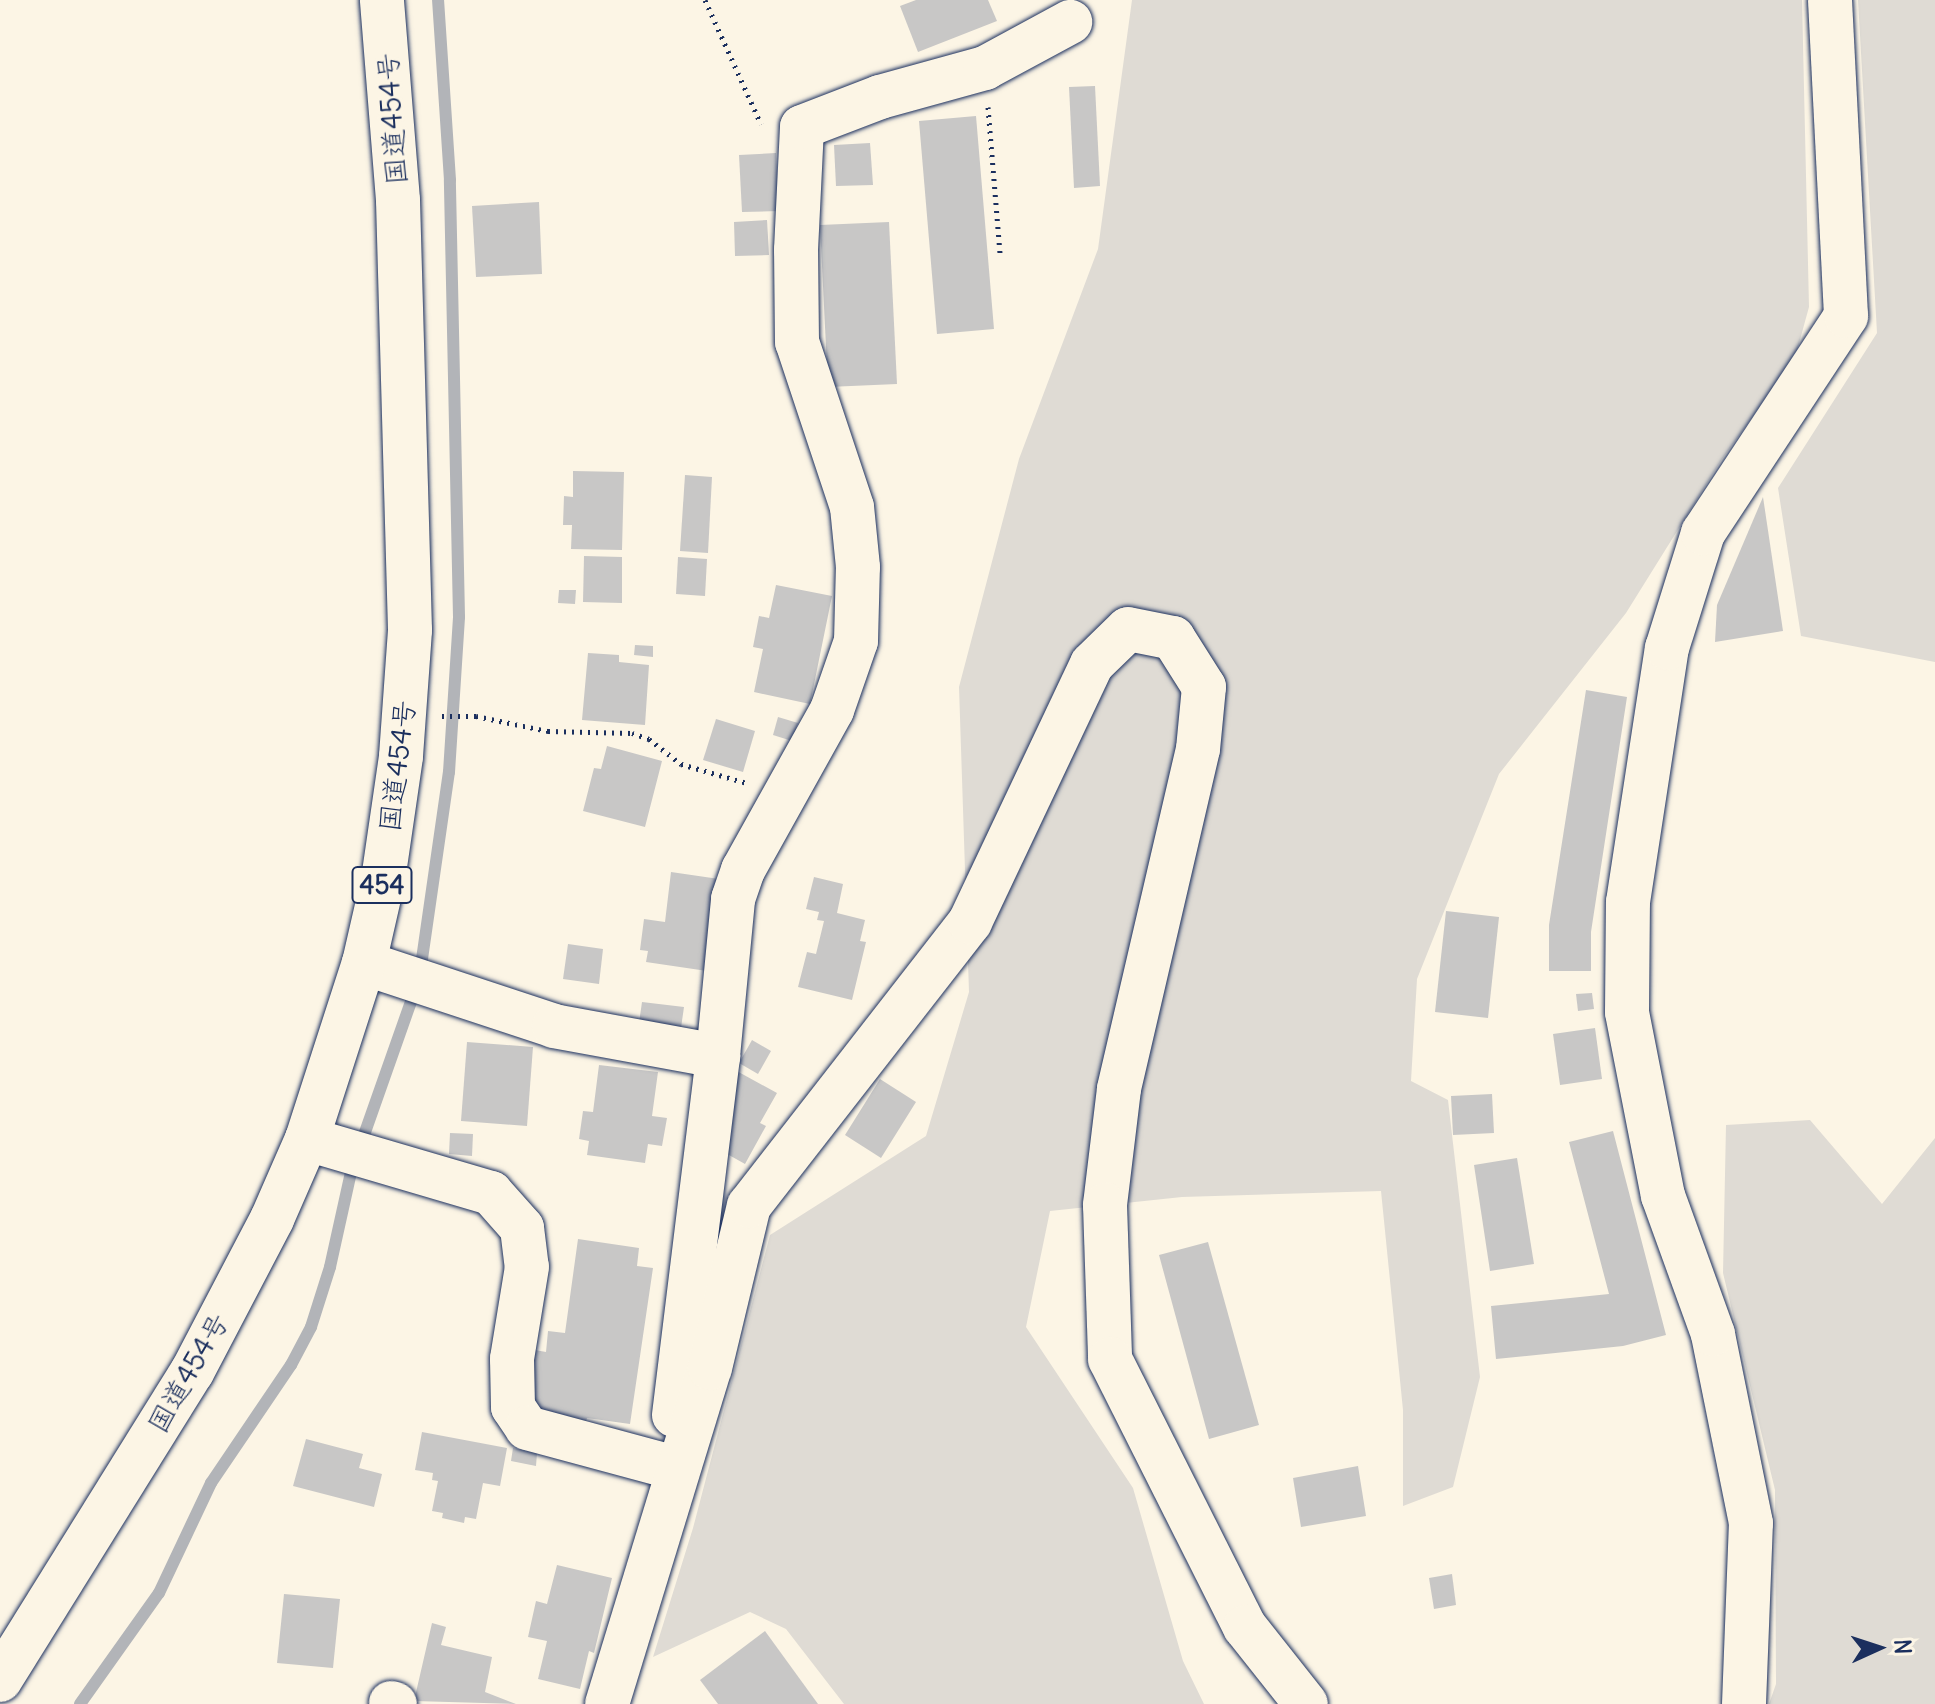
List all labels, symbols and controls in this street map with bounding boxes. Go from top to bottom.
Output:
street label: 国道454号 [371,52,413,186]
street label: 国道454号 [372,698,422,834]
road number: 454 [350,863,414,907]
street label: 国道454号 [140,1307,236,1439]
north arrow [1839,1608,1919,1688]
text: N [1889,1638,1917,1655]

